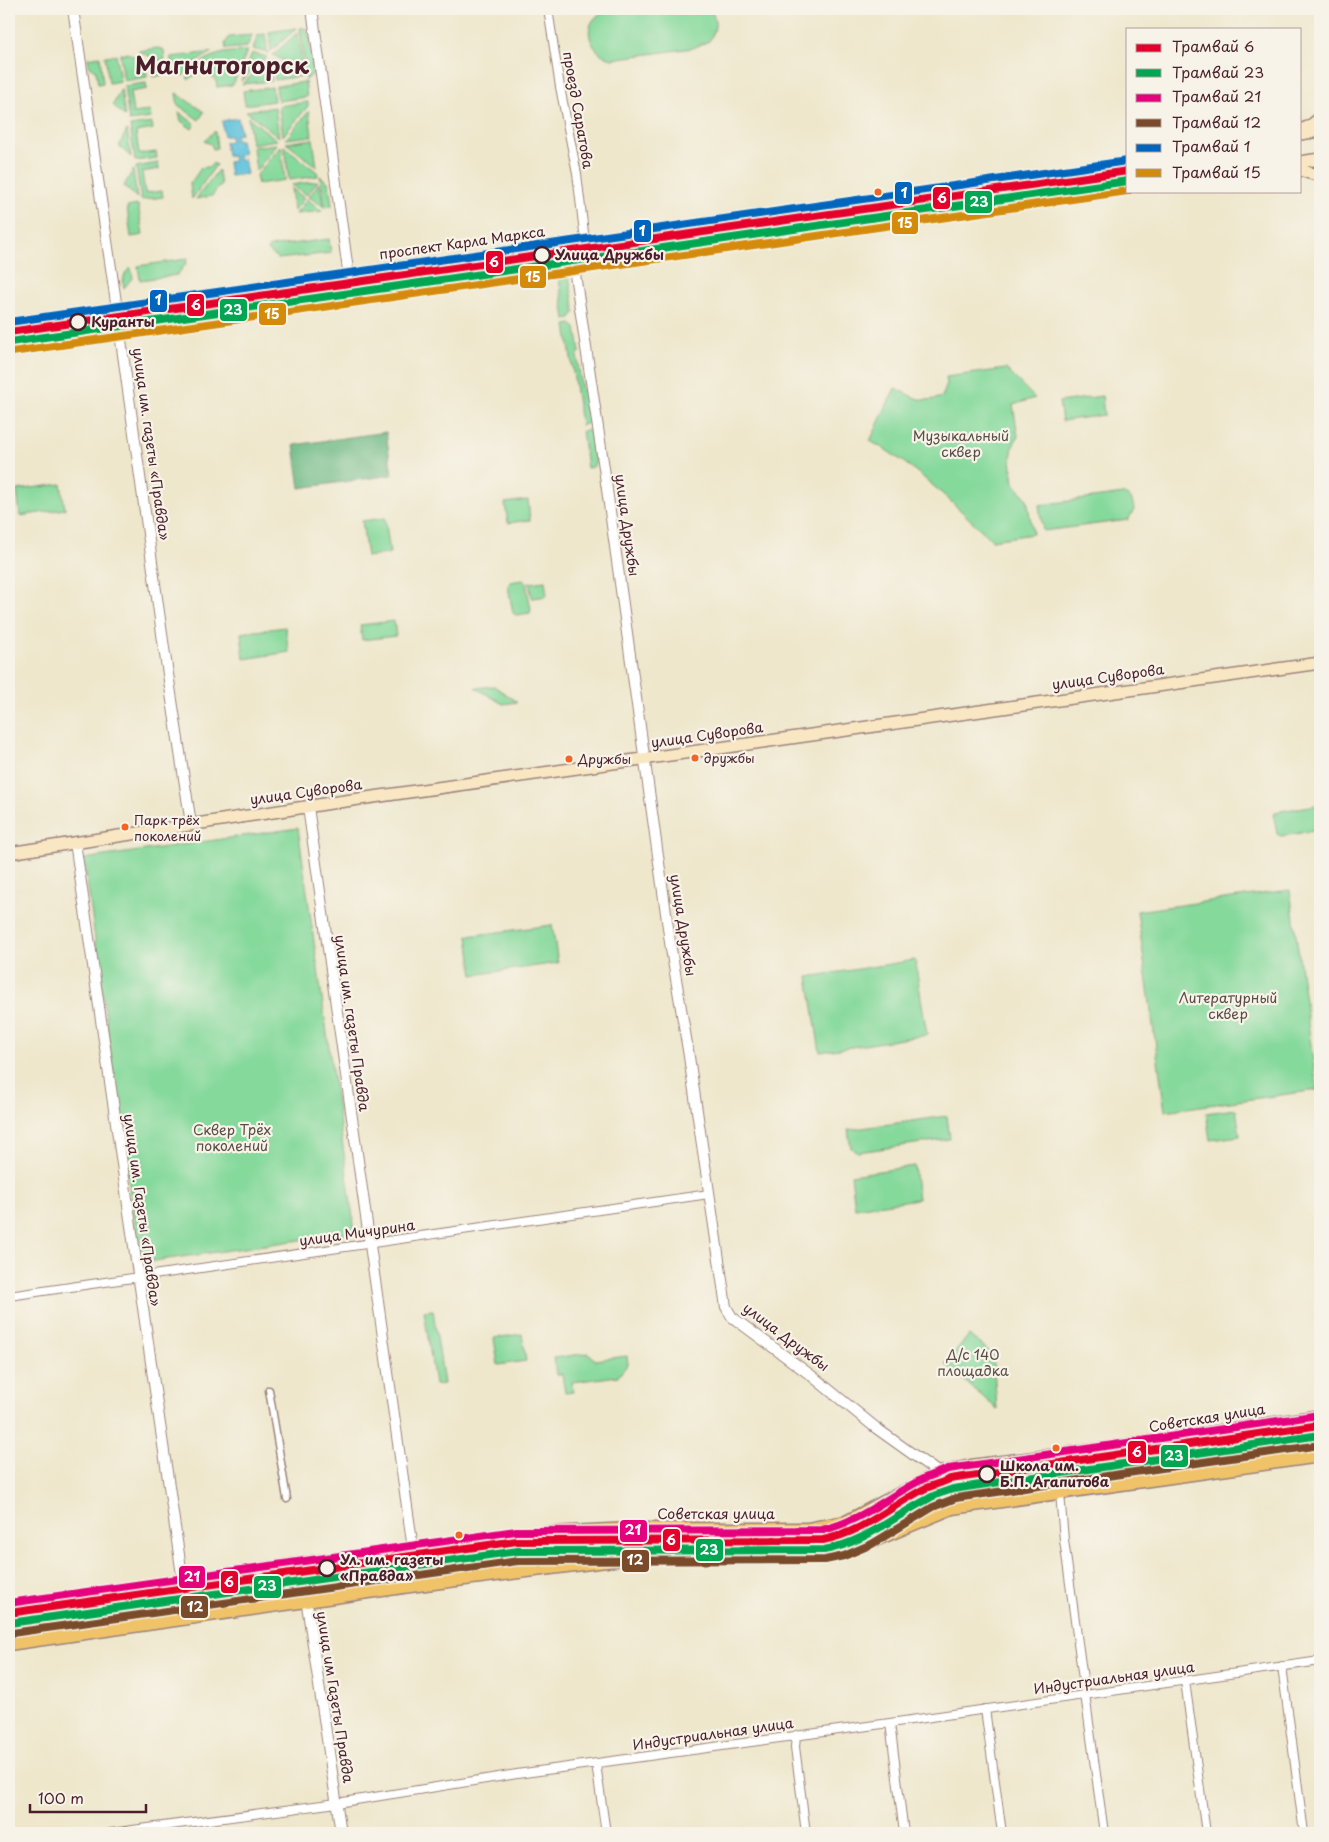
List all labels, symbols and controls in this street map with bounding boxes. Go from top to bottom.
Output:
legend [1126,28,1302,192]
text: Трамвай 6 [1172,34,1254,57]
district label: Магнитогорск [135,46,310,82]
street label: проезд Саратова [558,50,599,170]
text: Трамвай 23 [1172,60,1264,83]
text: Трамвай 21 [1172,84,1261,107]
text: Трамвай 12 [1172,110,1261,133]
text: Трамвай 1 [1172,134,1251,157]
text: Трамвай 15 [1172,160,1261,183]
line badge: 1 [894,181,913,205]
text: 1 [901,182,908,203]
line badge: 6 [932,186,951,210]
unlabelled marker [873,187,883,197]
text: 6 [937,187,947,208]
line badge: 23 [964,190,993,214]
text: 23 [970,191,988,212]
line badge: 15 [891,211,919,235]
text: 15 [897,212,913,233]
line badge: 1 [633,219,652,243]
street label: проспект Карла Маркса [378,220,546,265]
text: 1 [639,220,646,241]
place label: Улица Дружбы [554,244,664,265]
marker: Улица Дружбы [533,246,551,264]
line badge: 6 [485,250,504,274]
text: 6 [489,251,499,272]
line badge: 15 [519,265,547,289]
text: 15 [525,266,541,287]
line badge: 1 [149,289,168,313]
text: 1 [155,289,162,310]
line badge: 6 [186,293,205,317]
text: 6 [191,294,201,315]
line badge: 23 [219,298,248,322]
text: 23 [224,299,242,320]
line badge: 15 [258,302,287,326]
text: 15 [264,303,280,324]
place label: Куранты [91,311,155,332]
marker: Куранты [69,313,87,331]
street label: улица им. газеты «Правда» [128,346,175,542]
park label: Музыкальный сквер [913,425,1009,462]
street label: улица Дружбы [610,472,645,577]
street label: улица Суворова [1051,658,1166,695]
street label: улица Суворова [650,716,765,753]
place label: дружбы [704,748,755,767]
place label: Дружбы [577,749,631,768]
marker: дружбы [690,753,700,763]
marker: Дружбы [564,754,574,764]
street label: улица Суворова [249,773,364,810]
place label: Парк трёх поколений [134,810,201,845]
marker: Парк трёх поколений [120,822,130,832]
street label: улица Дружбы [665,872,702,977]
street label: улица им. газеты Правда [330,933,375,1113]
park label: Литературный сквер [1179,987,1277,1024]
street label: улица им. Газеты «Правда» [119,1112,166,1308]
park label: Сквер Трёх поколений [193,1119,271,1156]
street label: улица Мичурина [298,1214,416,1251]
street label: улица Дружбы [739,1297,834,1376]
park label: Д/с 140 площадка [937,1344,1009,1381]
street label: Советская улица [1147,1398,1267,1437]
line badge: 6 [1127,1440,1147,1464]
text: 6 [1132,1441,1142,1462]
unlabelled marker [1051,1443,1061,1453]
line badge: 23 [1160,1444,1189,1468]
text: 23 [1165,1445,1183,1466]
place label: Школа им. Б.П. Агапитова [1000,1455,1110,1492]
marker: Школа им. Б.П. Агапитова [978,1465,996,1483]
street label: Советская улица [657,1503,775,1524]
line badge: 21 [619,1519,648,1543]
text: 21 [625,1519,642,1540]
line badge: 6 [662,1528,681,1552]
text: 6 [666,1529,676,1550]
unlabelled marker [454,1530,464,1540]
line badge: 23 [695,1538,724,1562]
text: 23 [700,1539,718,1560]
place label: Ул. им. газеты «Правда» [340,1549,444,1586]
line badge: 12 [621,1549,650,1573]
text: 12 [627,1549,643,1570]
marker: Ул. им. газеты «Правда» [318,1559,336,1577]
line badge: 21 [178,1565,206,1589]
text: 21 [184,1566,201,1587]
line badge: 6 [220,1570,239,1594]
text: 6 [224,1571,234,1592]
line badge: 23 [253,1575,282,1599]
text: 23 [258,1575,276,1596]
line badge: 12 [180,1595,209,1619]
text: 12 [187,1596,203,1617]
street label: улица им Газеты Правда [312,1609,360,1785]
street label: Индустриальная улица [1032,1656,1196,1699]
street label: Индустриальная улица [631,1712,795,1755]
scale bar [30,1782,146,1814]
text: 100 m [38,1786,84,1809]

